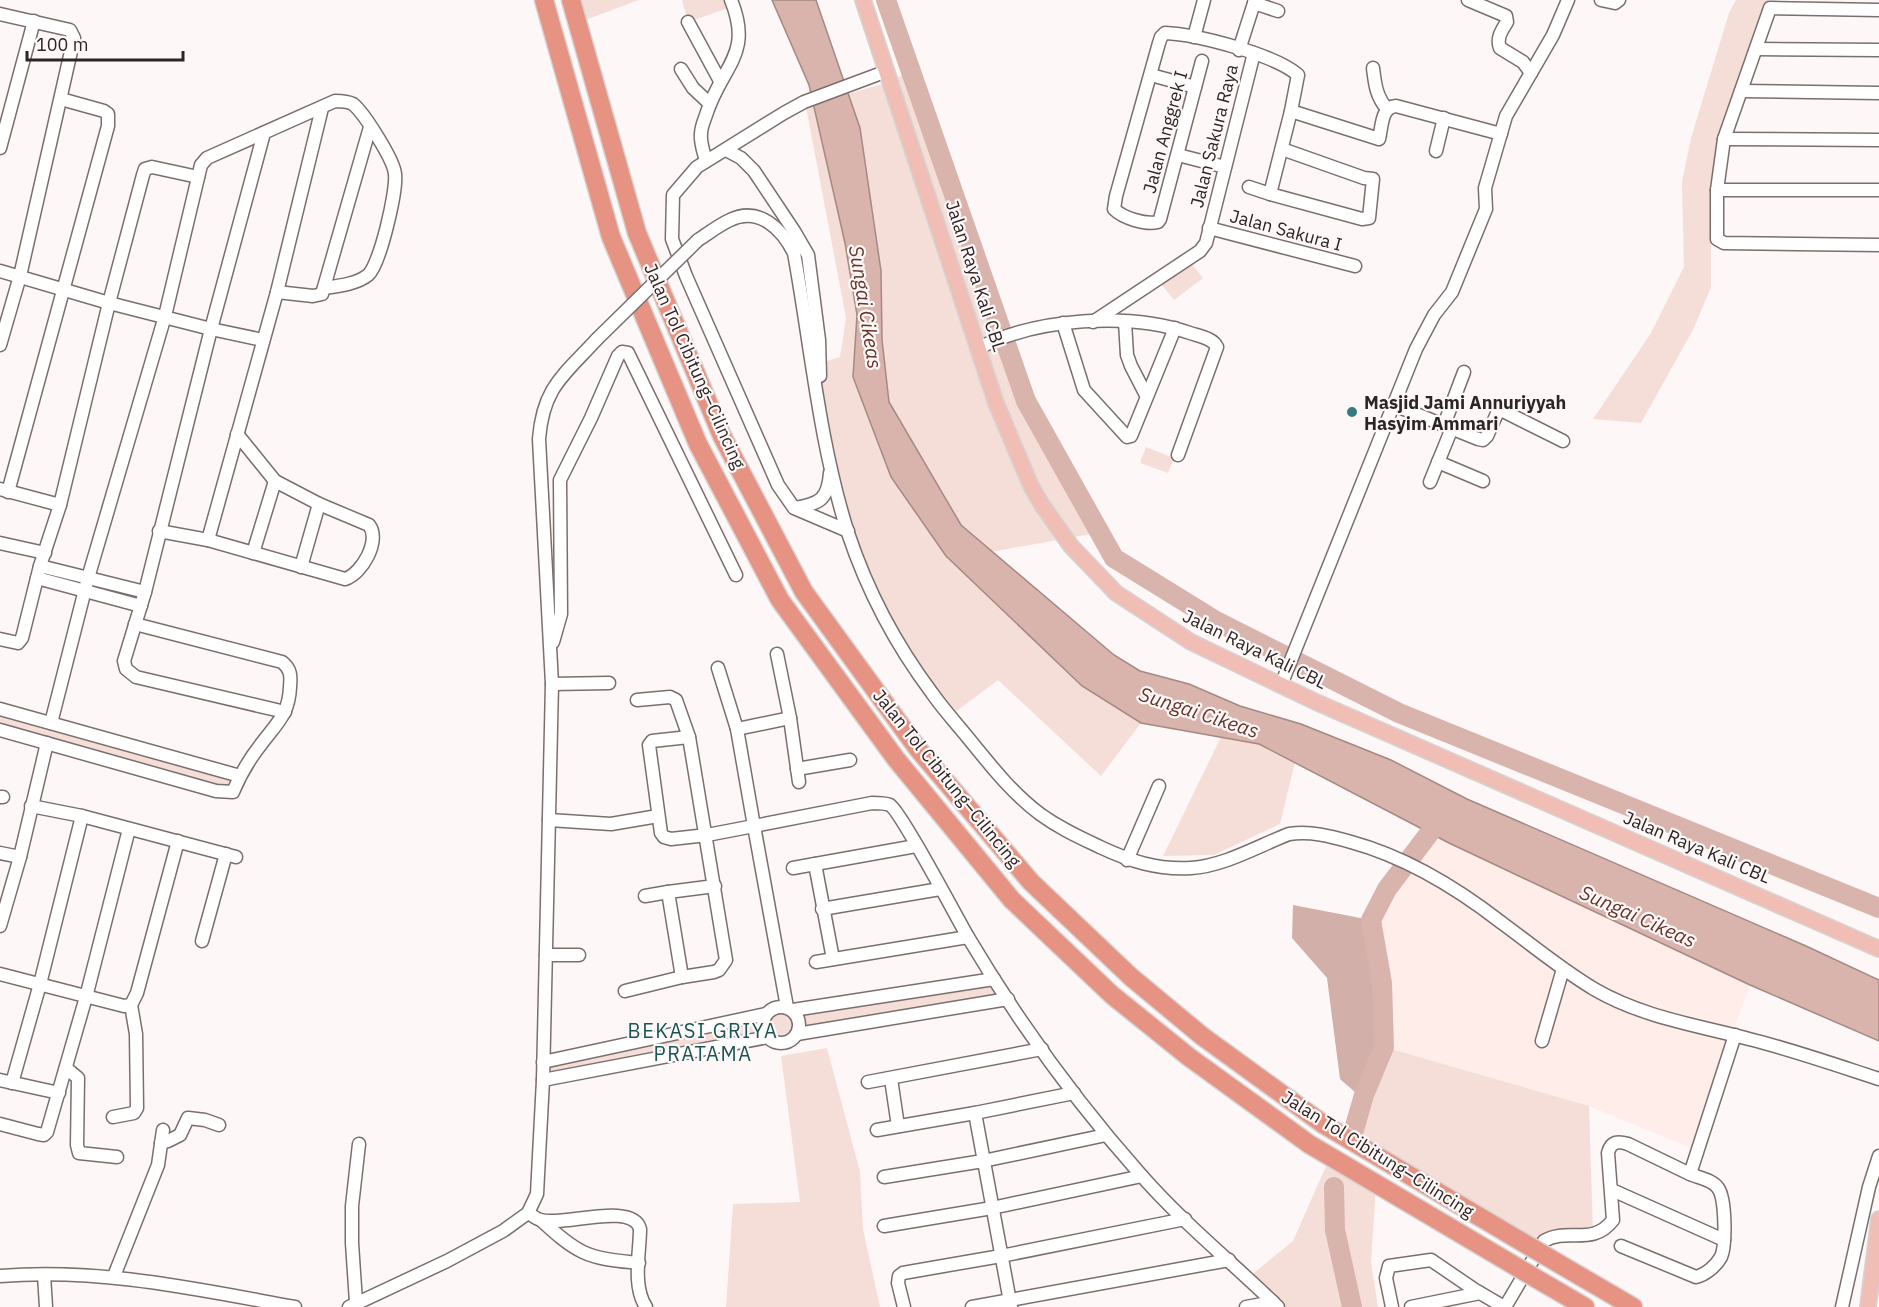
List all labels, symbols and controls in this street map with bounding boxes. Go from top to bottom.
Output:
scale bar [27,24,183,62]
text: 100 m [36,33,88,56]
street label: Jalan Sakura Raya [1185,62,1243,210]
street label: Jalan Anggrek I [1138,68,1192,196]
street label: Jalan Raya Kali CBL [941,198,1011,354]
street label: Jalan Sakura I [1227,204,1345,256]
water label: Sungai Cikeas [843,243,889,371]
street label: Jalan Tol Cibitung–Cilincing [639,260,751,473]
place label: Masjid Jami Annuriyyah Hasyim Ammari [1364,391,1566,435]
marker: Masjid Jami Annuriyyah Hasyim Ammari [1345,405,1359,419]
street label: Jalan Raya Kali CBL [1179,604,1331,694]
water label: Sungai Cikeas [1136,680,1262,744]
street label: Jalan Tol Cibitung–Cilincing [868,684,1026,872]
street label: Jalan Raya Kali CBL [1620,806,1774,888]
water label: Sungai Cikeas [1576,878,1700,954]
district label: BEKASI GRIYA PRATAMA [628,1017,778,1067]
street label: Jalan Tol Cibitung–Cilincing [1278,1085,1479,1223]

